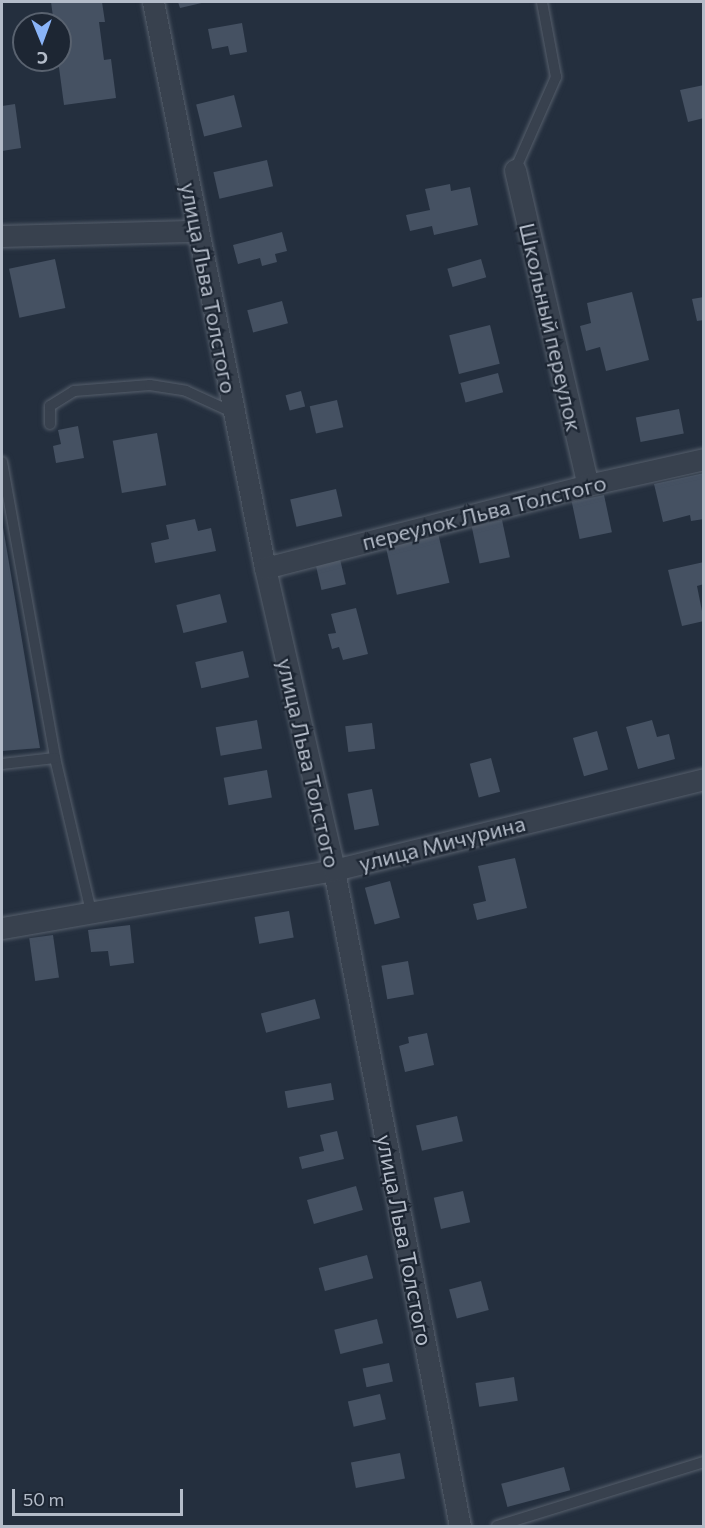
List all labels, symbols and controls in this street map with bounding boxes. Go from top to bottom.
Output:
north arrow [12,12,72,72]
text: С [37,49,48,68]
street label: улица Льва Толстого [176,180,242,396]
street label: Школьный переулок [514,220,588,434]
street label: переулок Льва Толстого [359,469,609,555]
street label: улица Льва Толстого [272,656,346,870]
street label: улица Мичурина [356,810,528,876]
street label: улица Льва Толстого [372,1132,438,1348]
scale bar [15,1477,186,1515]
text: 50 m [23,1488,64,1510]

